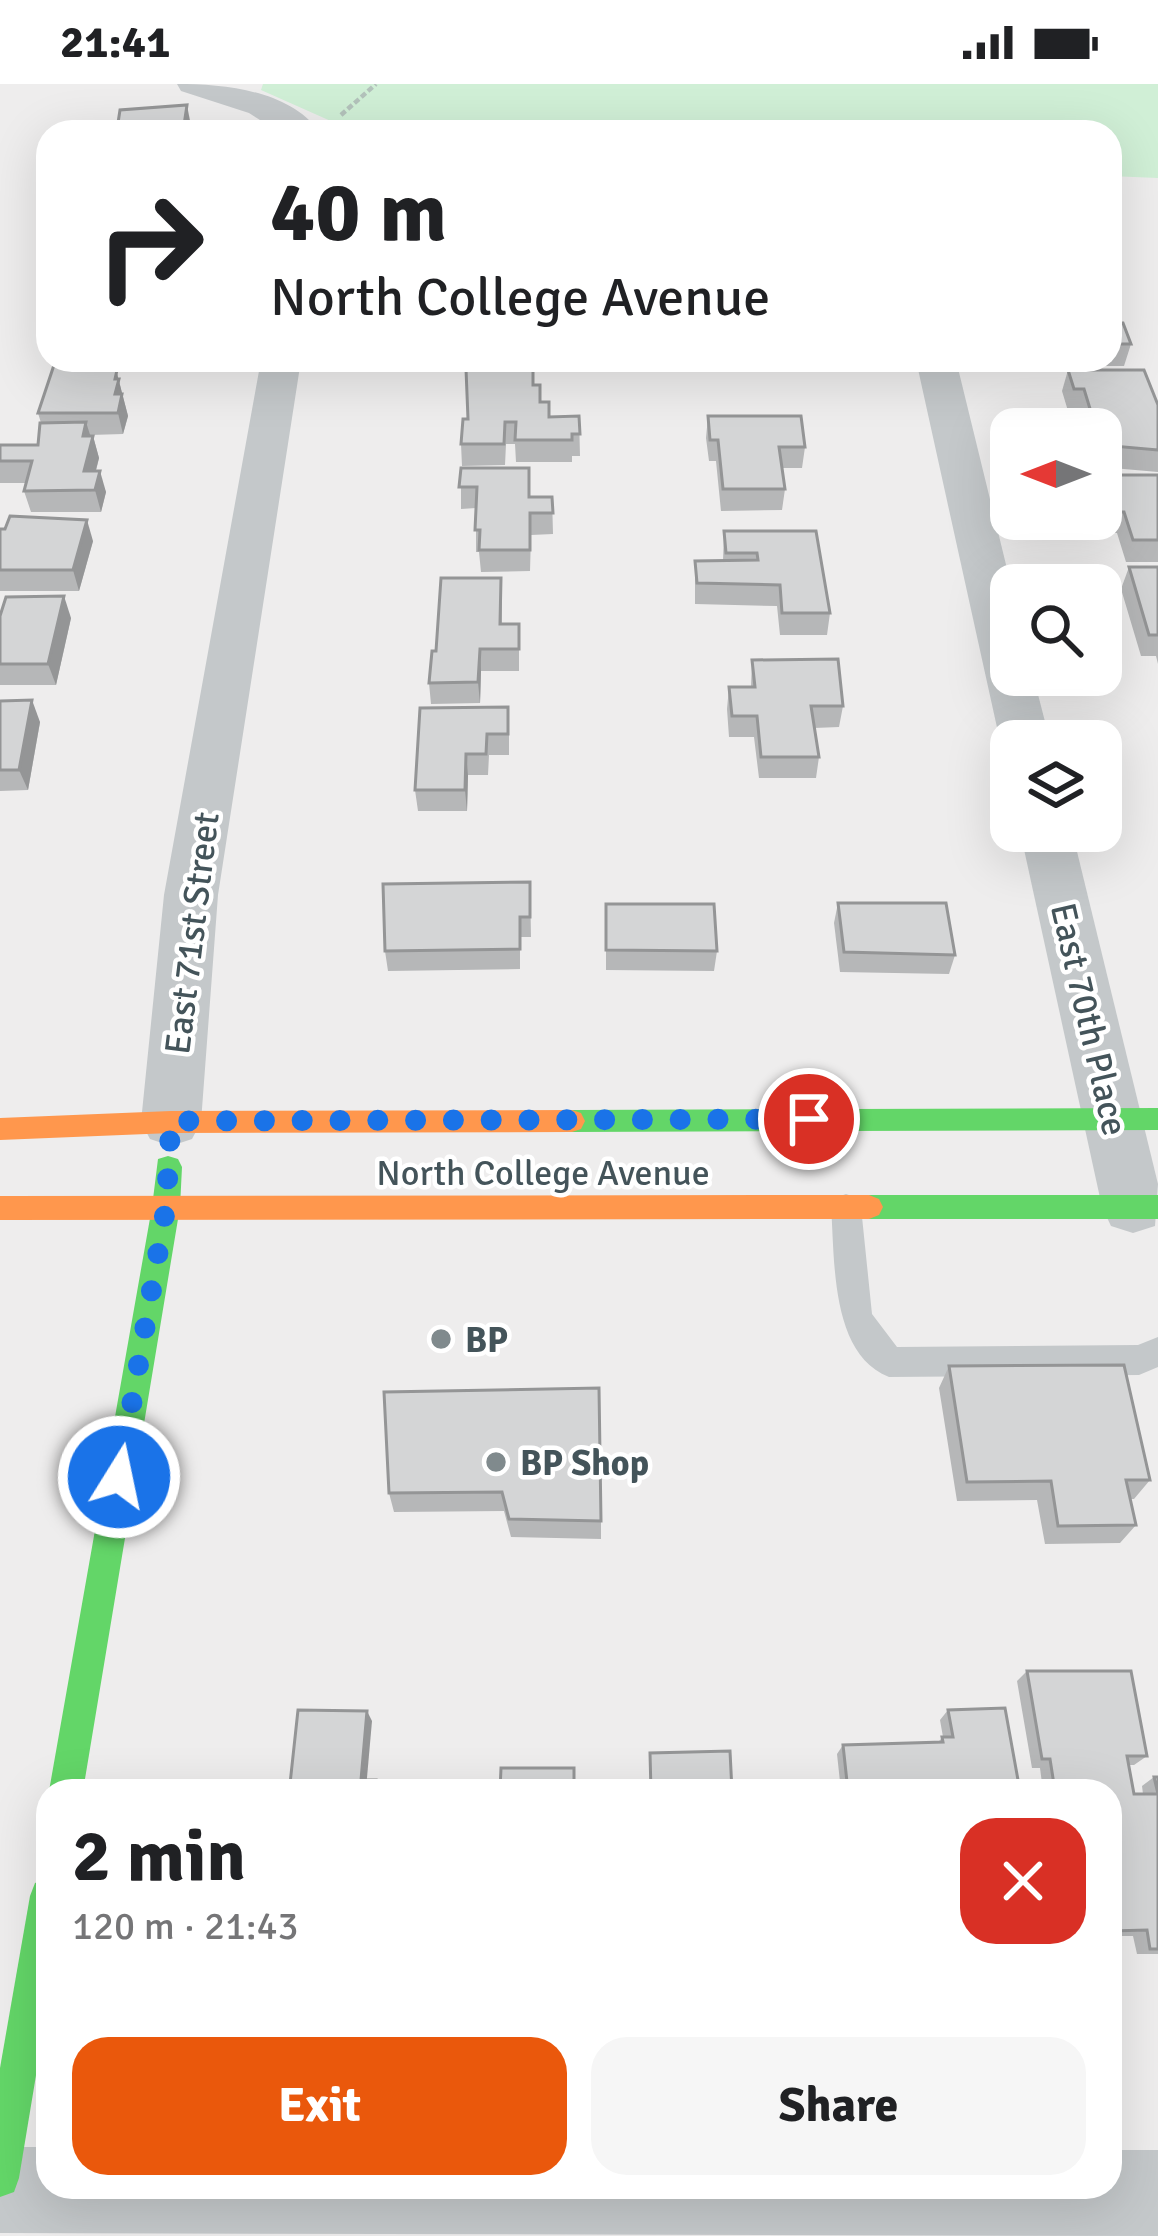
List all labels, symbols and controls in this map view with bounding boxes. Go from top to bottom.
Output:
text: 21:41 [60,15,170,70]
text: 40 m [270,161,447,265]
icon: right [72,168,228,324]
text: North College Avenue [270,264,770,331]
north arrow [990,408,1122,540]
map controls [990,408,1122,852]
button: search [990,564,1122,696]
button: layers [990,720,1122,852]
street label: East 71st Street [155,810,230,1057]
street label: East 70th Place [1040,899,1137,1140]
pin [758,1068,860,1170]
icon: arrive [776,1086,842,1152]
street label: North College Avenue [376,1151,710,1196]
place label: BP [465,1318,508,1363]
marker: BP [428,1326,454,1352]
position arrow [56,1414,182,1540]
place label: BP Shop [520,1441,649,1486]
marker: BP Shop [483,1449,509,1475]
text: 2 min [72,1812,246,1901]
button: close [960,1818,1086,1944]
text: 120 m · 21:43 [72,1902,299,1950]
button: Exit [72,2037,567,2175]
button: Share [591,2037,1086,2175]

